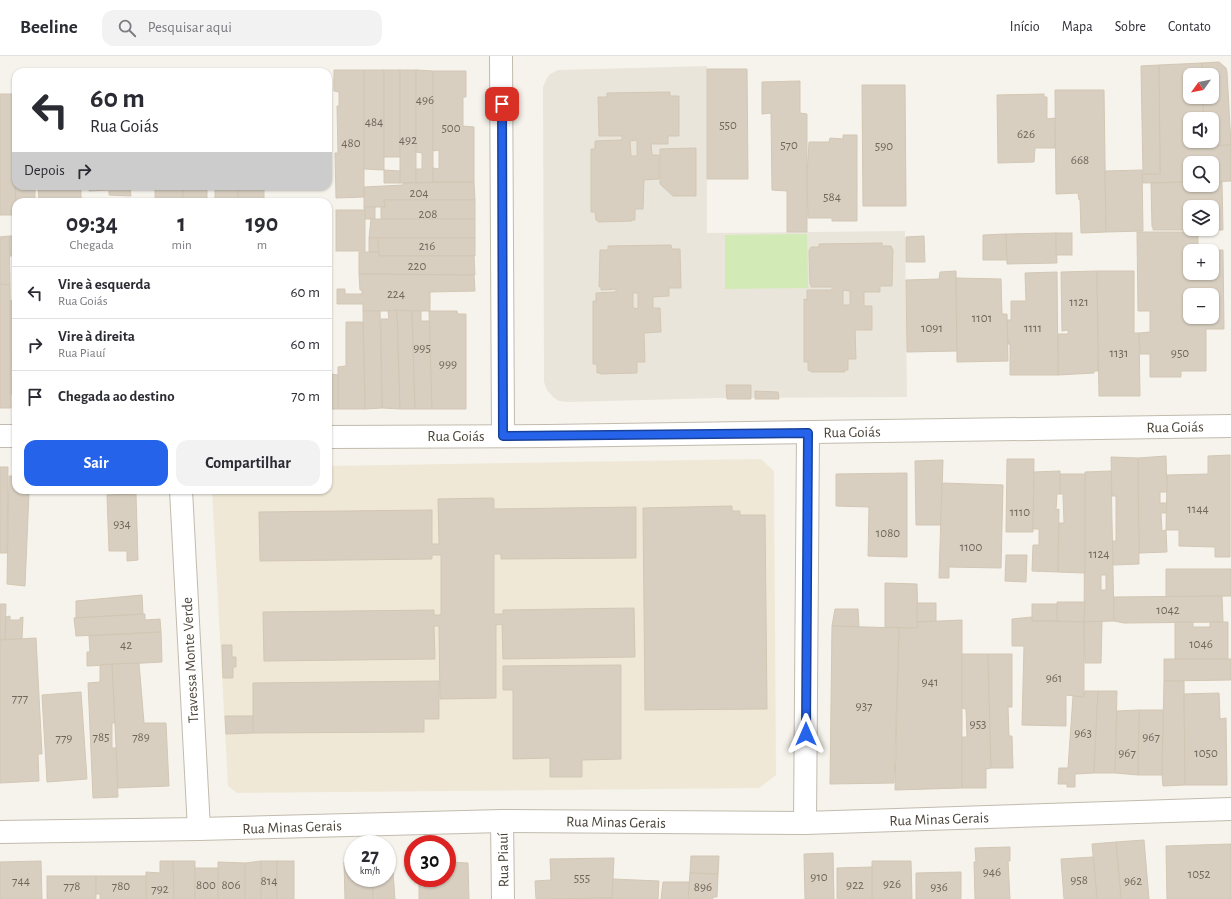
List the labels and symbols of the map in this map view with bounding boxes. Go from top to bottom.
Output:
north arrow [1183,68,1219,104]
pin [485,87,519,121]
house number: 496 [416,94,434,107]
house number: 484 [365,116,383,129]
house number: 550 [719,119,737,132]
house number: 500 [441,122,461,135]
house number: 626 [1017,128,1035,141]
house number: 492 [399,134,417,147]
house number: 480 [341,137,361,150]
house number: 570 [780,139,798,152]
house number: 590 [875,140,893,153]
house number: 668 [1071,154,1089,167]
house number: 204 [409,187,429,200]
house number: 584 [823,191,841,204]
house number: 208 [419,208,437,221]
house number: 216 [419,240,435,253]
house number: 220 [408,260,426,273]
house number: 224 [387,288,405,301]
house number: 1121 [1069,296,1089,309]
house number: 1101 [972,312,992,325]
house number: 1091 [921,322,943,335]
house number: 1111 [1024,322,1042,335]
house number: 995 [413,342,431,355]
house number: 1131 [1110,347,1128,360]
house number: 950 [1171,347,1189,360]
house number: 999 [439,358,457,371]
street label: Rua Goiás [1146,420,1204,435]
street label: Rua Goiás [823,425,881,440]
street label: Rua Goiás [427,429,485,444]
house number: 1144 [1187,503,1209,516]
house number: 1110 [1010,506,1030,519]
house number: 934 [113,518,131,531]
house number: 1080 [876,527,900,540]
house number: 1100 [960,541,982,554]
house number: 1124 [1088,548,1110,561]
street label: Travessa Monte Verde [180,597,201,723]
house number: 1042 [1156,604,1180,617]
house number: 1046 [1189,638,1213,651]
house number: 42 [120,639,132,652]
house number: 961 [1046,672,1062,685]
house number: 941 [922,676,938,689]
house number: 777 [12,692,29,705]
house number: 937 [856,700,873,713]
position arrow [785,713,827,755]
house number: 953 [970,718,986,731]
house number: 963 [1074,727,1092,740]
house number: 785 [92,731,110,744]
house number: 789 [132,731,150,744]
house number: 967 [1142,731,1160,744]
house number: 779 [56,732,72,745]
house number: 967 [1118,747,1136,760]
house number: 1050 [1194,747,1218,760]
street label: Rua Minas Gerais [889,810,989,829]
street label: Rua Minas Gerais [566,814,666,831]
street label: Rua Minas Gerais [242,818,342,837]
street label: Rua Piauí [496,832,511,887]
speed limit sign: 30 [404,835,456,887]
house number: 946 [983,866,1001,879]
house number: 1052 [1188,868,1210,881]
house number: 910 [810,871,828,884]
house number: 555 [574,872,590,885]
house number: 958 [1070,874,1088,887]
house number: 744 [12,875,30,888]
house number: 814 [261,875,277,888]
house number: 962 [1124,875,1142,888]
house number: 926 [883,878,901,891]
house number: 800 [196,879,216,892]
house number: 806 [221,879,241,892]
house number: 922 [846,879,864,892]
house number: 778 [63,880,81,893]
house number: 780 [112,880,130,893]
house number: 896 [694,881,712,894]
house number: 936 [930,881,948,894]
house number: 792 [151,883,169,896]

